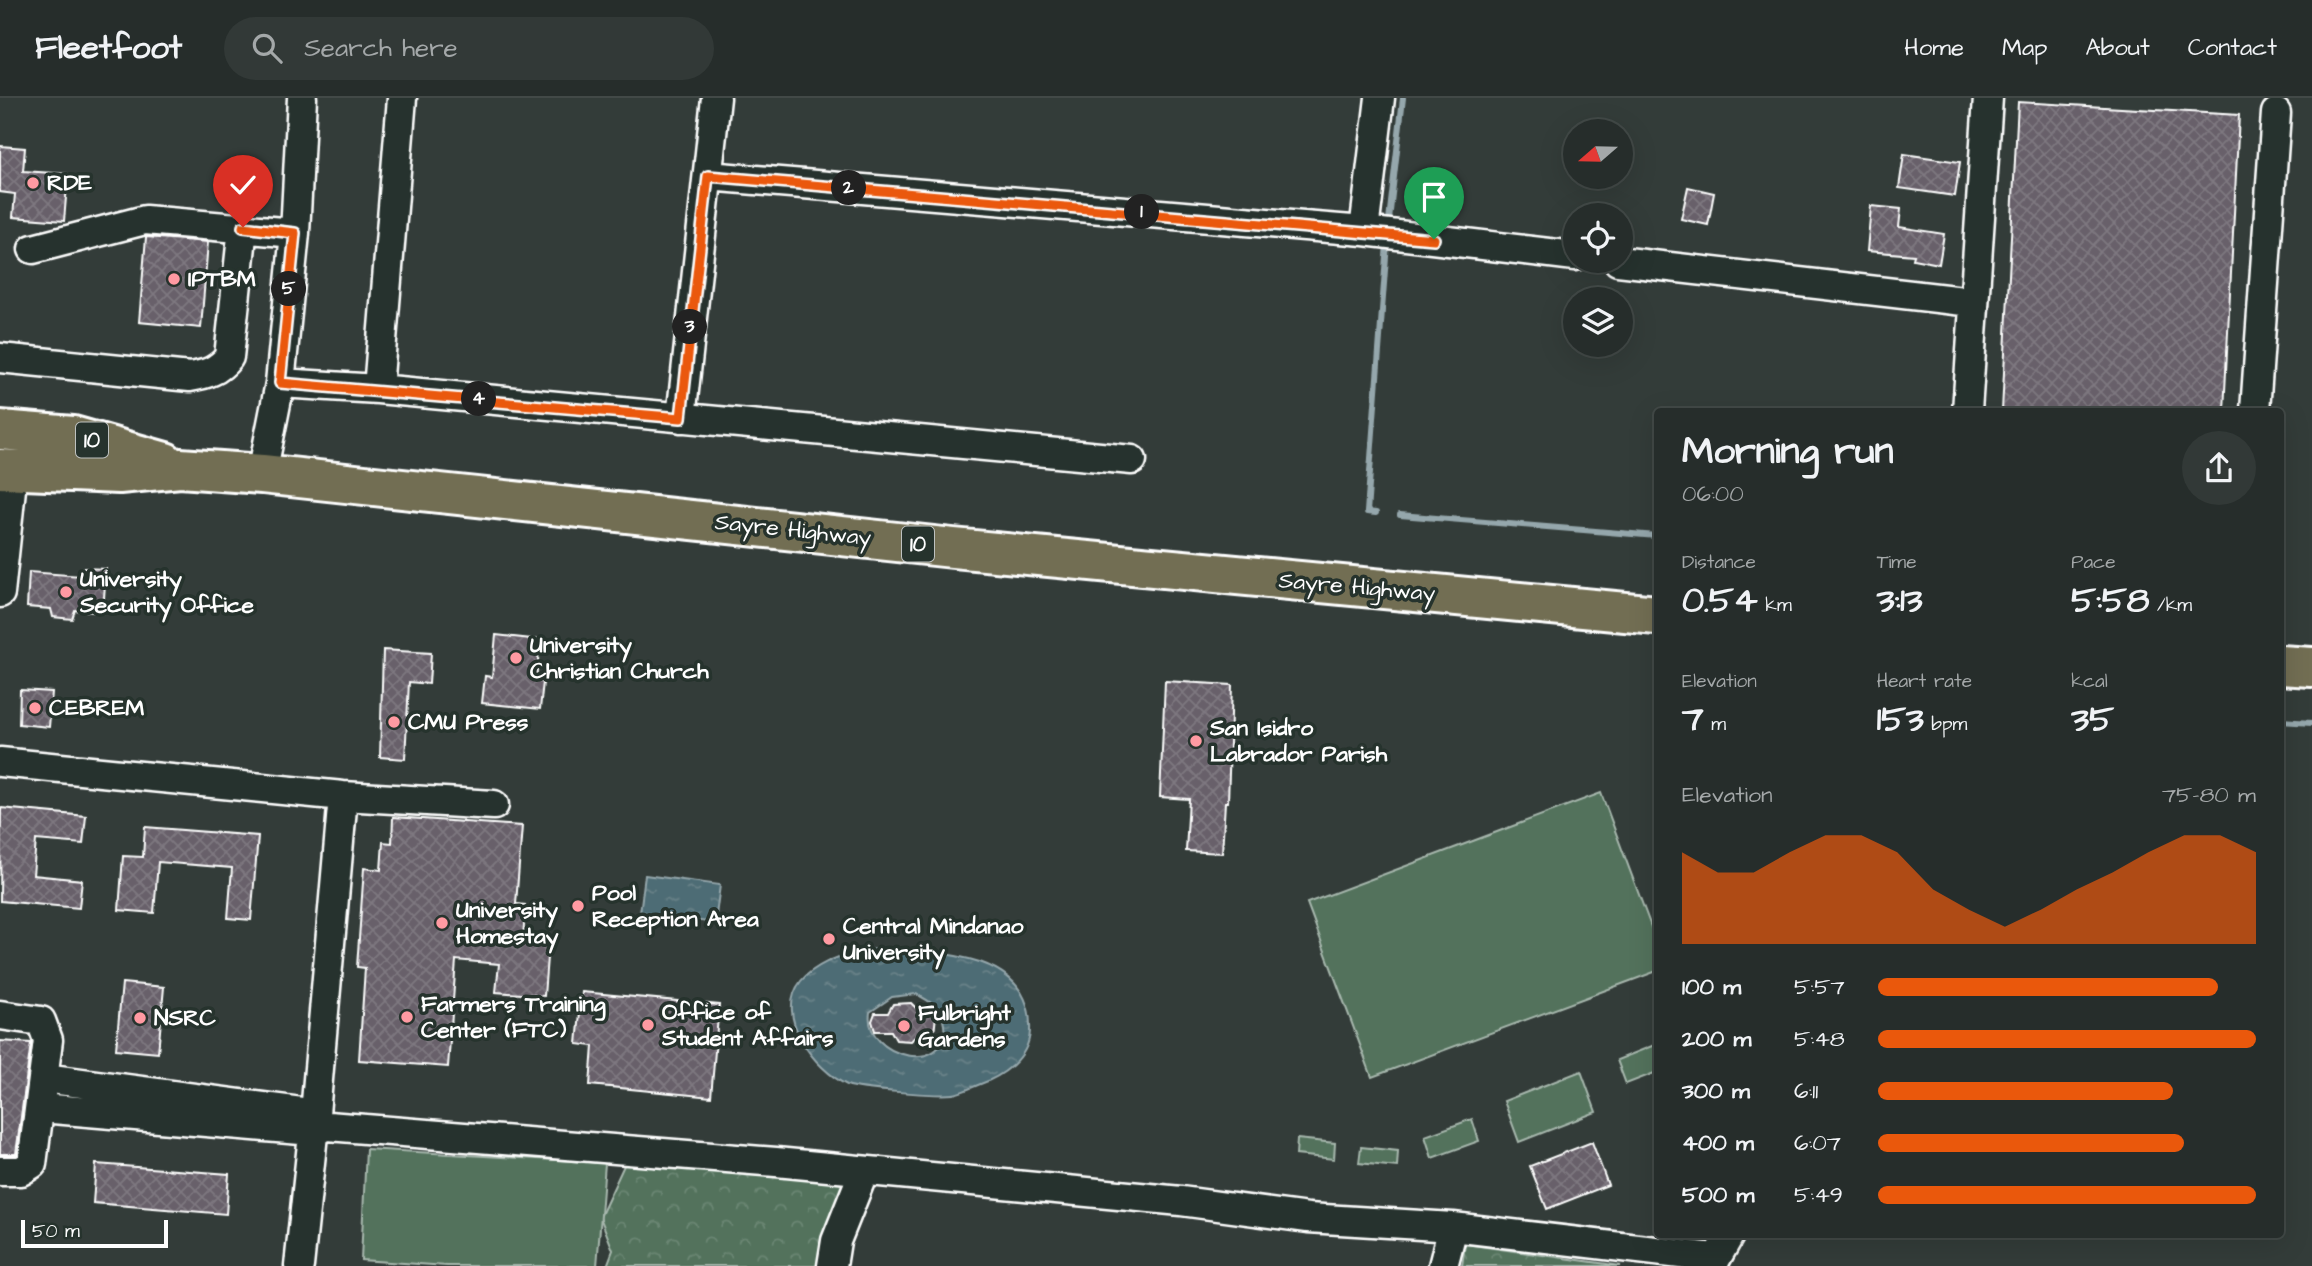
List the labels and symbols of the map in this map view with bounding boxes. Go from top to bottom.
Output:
north arrow [1563,119,1633,189]
pin [213,155,273,227]
place label: RDE [47,167,92,199]
pin [1404,167,1464,239]
pin: 2 [832,170,866,206]
marker: RDE [25,175,41,191]
pin: 1 [1124,194,1160,230]
place label: IPTBM [188,263,256,295]
marker: IPTBM [166,271,182,287]
pin: 5 [272,272,306,306]
pin: 3 [672,310,708,344]
pin: 4 [462,382,496,416]
road number: 10 [76,422,108,458]
street label: Sayre Highway [713,506,873,555]
road number: 10 [902,526,934,562]
place label: University Security Office [79,563,255,623]
street label: Sayre Highway [1277,564,1437,611]
marker: University Security Office [58,584,74,600]
place label: University Christian Church [530,629,709,687]
marker: University Christian Church [508,650,524,666]
place label: CEBREM [49,692,144,724]
marker: CEBREM [27,700,43,716]
place label: CMU Press [408,706,529,738]
place label: San Isidro Labrador Parish [1209,712,1388,770]
marker: CMU Press [386,714,402,730]
marker: San Isidro Labrador Parish [1188,733,1204,749]
place label: Pool Reception Area [592,877,759,935]
place label: University Homestay [456,894,559,954]
marker: Pool Reception Area [570,898,586,914]
place label: Central Mindanao University [843,910,1023,970]
marker: University Homestay [434,915,450,931]
marker: Central Mindanao University [821,931,837,947]
place label: Farmers Training Center (FTC) [421,988,606,1046]
place label: Office of Student Affairs [661,996,834,1054]
place label: Fulbright Gardens [918,997,1012,1055]
place label: NSRC [154,1002,217,1034]
marker: Farmers Training Center (FTC) [399,1009,415,1025]
marker: NSRC [132,1010,148,1026]
marker: Office of Student Affairs [640,1017,656,1033]
marker: Fulbright Gardens [896,1018,912,1034]
scale bar [21,1217,168,1249]

